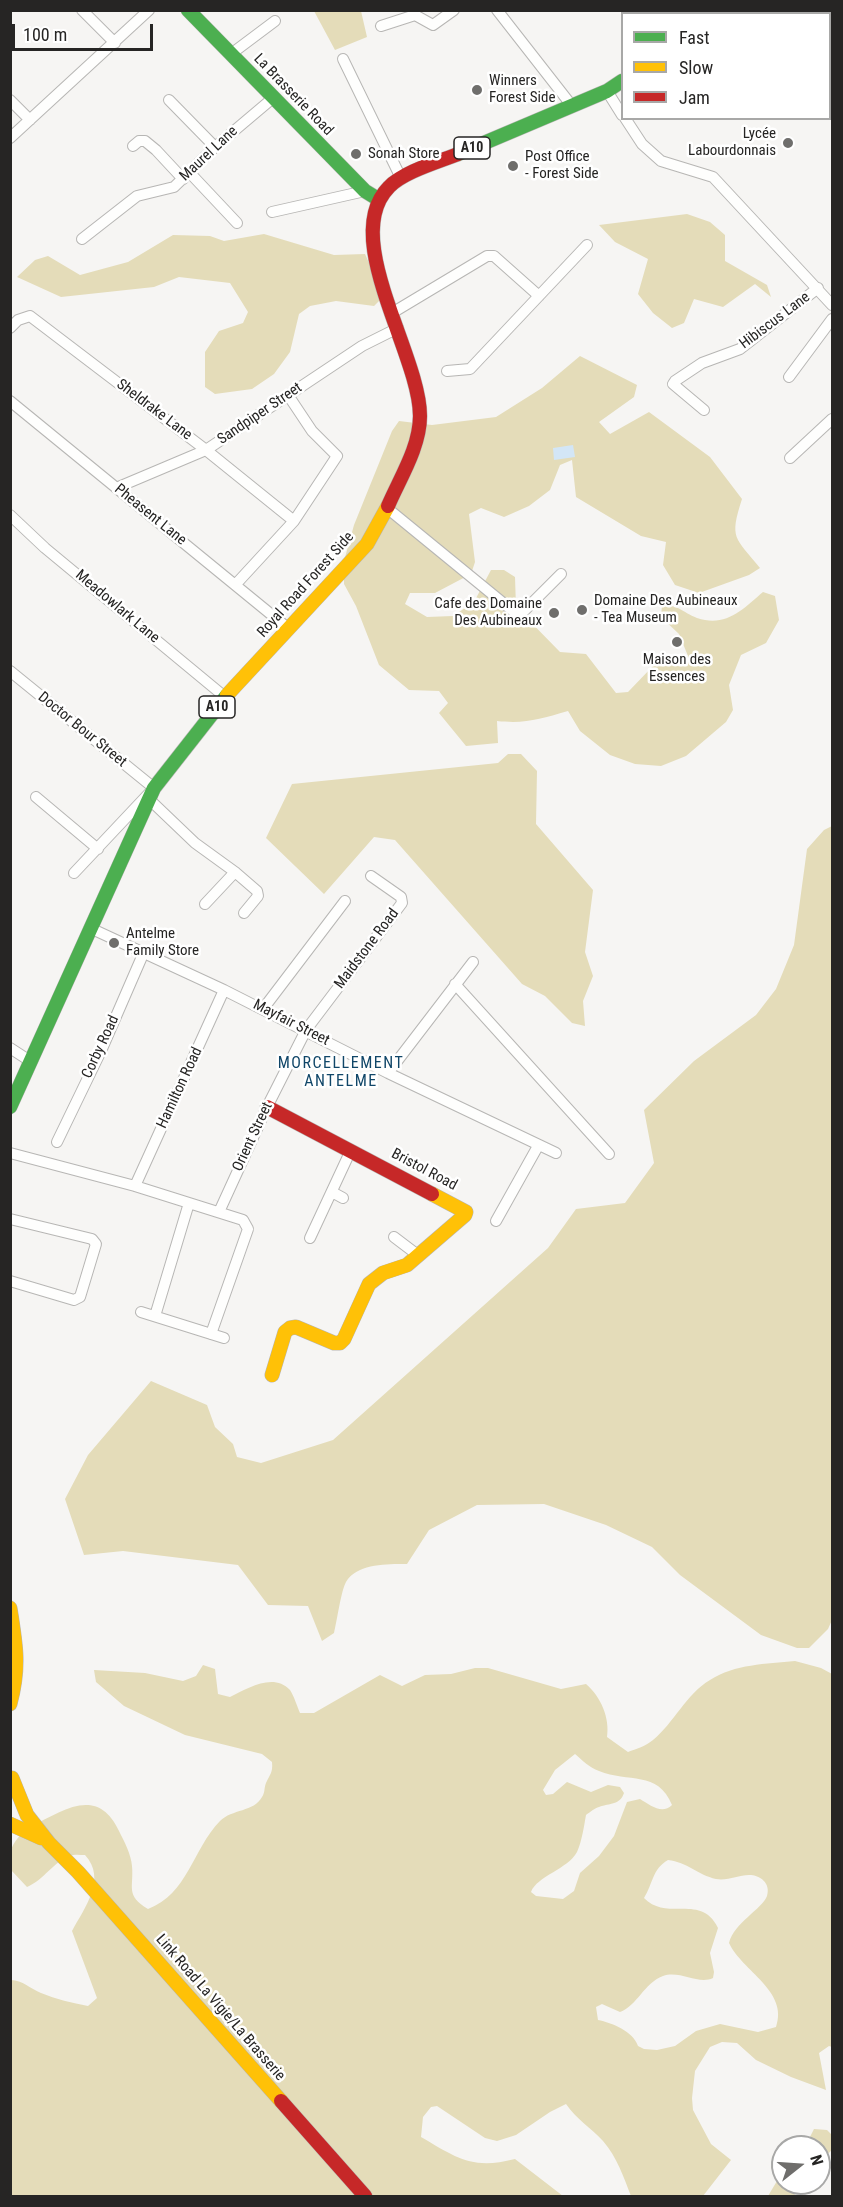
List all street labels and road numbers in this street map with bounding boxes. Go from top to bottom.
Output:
street label: La Brasserie Road [249,50,337,140]
street label: Maurel Lane [176,123,242,185]
road number: A10 [454,137,490,159]
street label: Hibiscus Lane [736,289,814,353]
street label: Sheldrake Lane [113,376,195,444]
street label: Sandpiper Street [214,379,306,449]
street label: Pheasent Lane [110,481,190,549]
street label: Royal Road Forest Side [254,529,358,641]
street label: Meadowlark Lane [71,567,163,647]
street label: Doctor Bour Street [34,689,130,771]
road number: A10 [199,696,235,718]
street label: Maidstone Road [331,905,403,993]
street label: Mayfair Street [250,996,332,1050]
street label: Corby Road [79,1013,123,1081]
street label: Hamilton Road [153,1045,207,1131]
street label: Orient Street [229,1100,277,1174]
street label: Bristol Road [388,1145,460,1195]
street label: Link Road La Vigie/La Brasserie [152,1931,288,2085]

